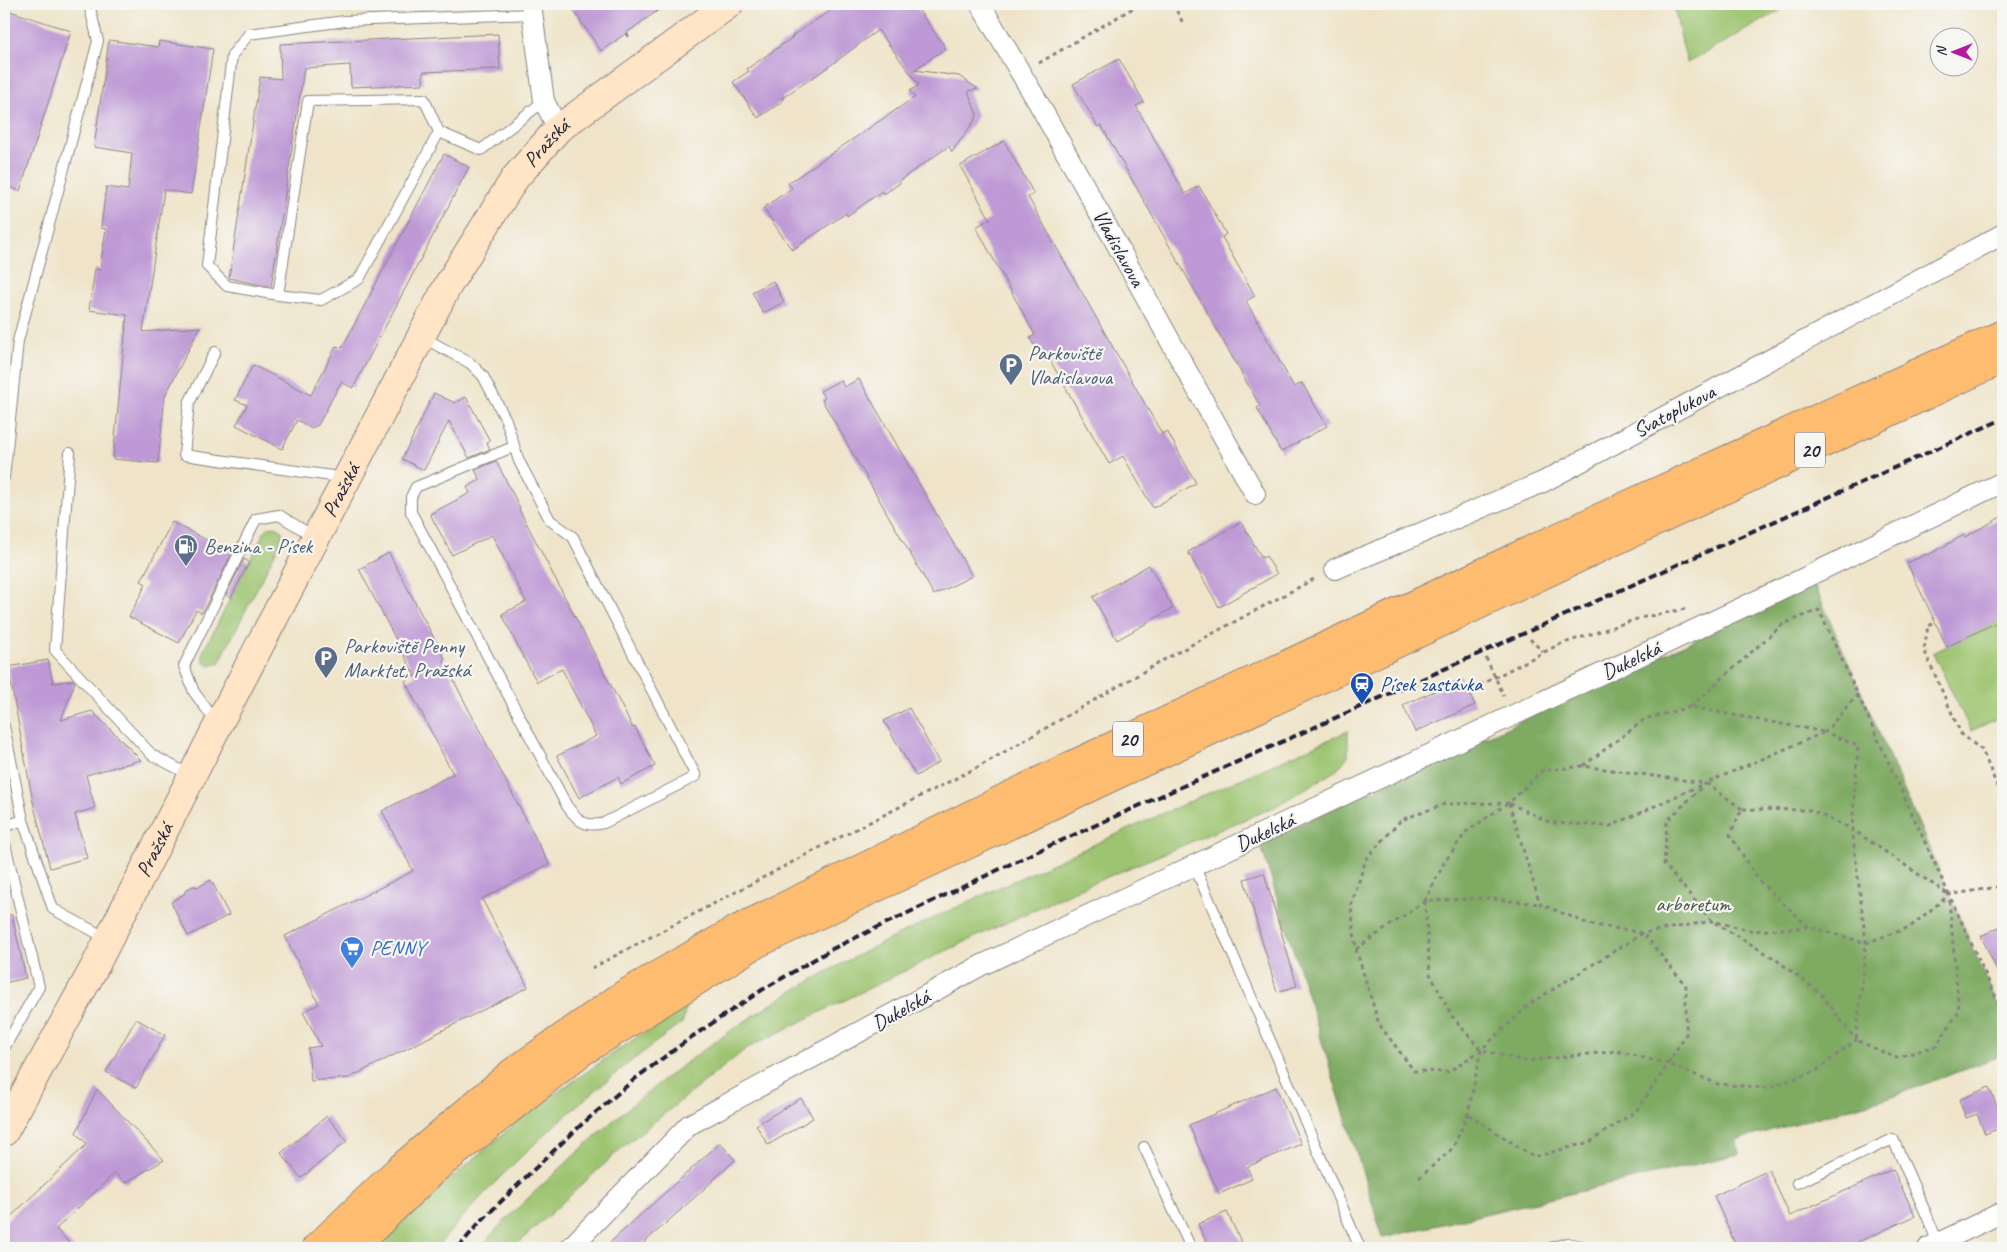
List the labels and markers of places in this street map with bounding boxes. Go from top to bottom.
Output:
place label: Parkoviště Vladislavova [1028,340,1114,390]
parking icon: Parkoviště Vladislavova [998,352,1024,386]
fuel station icon: Benzina - Písek [173,533,199,567]
place label: Benzina - Písek [204,533,313,559]
place label: Parkoviště Penny Marktet, Pražská [344,633,472,683]
parking icon: Parkoviště Penny Marktet, Pražská [313,645,339,679]
station icon: Písek zastávka [1349,671,1375,705]
place label: Písek zastávka [1380,671,1484,697]
supermarket icon: PENNY [339,935,365,969]
place label: PENNY [370,935,429,961]

